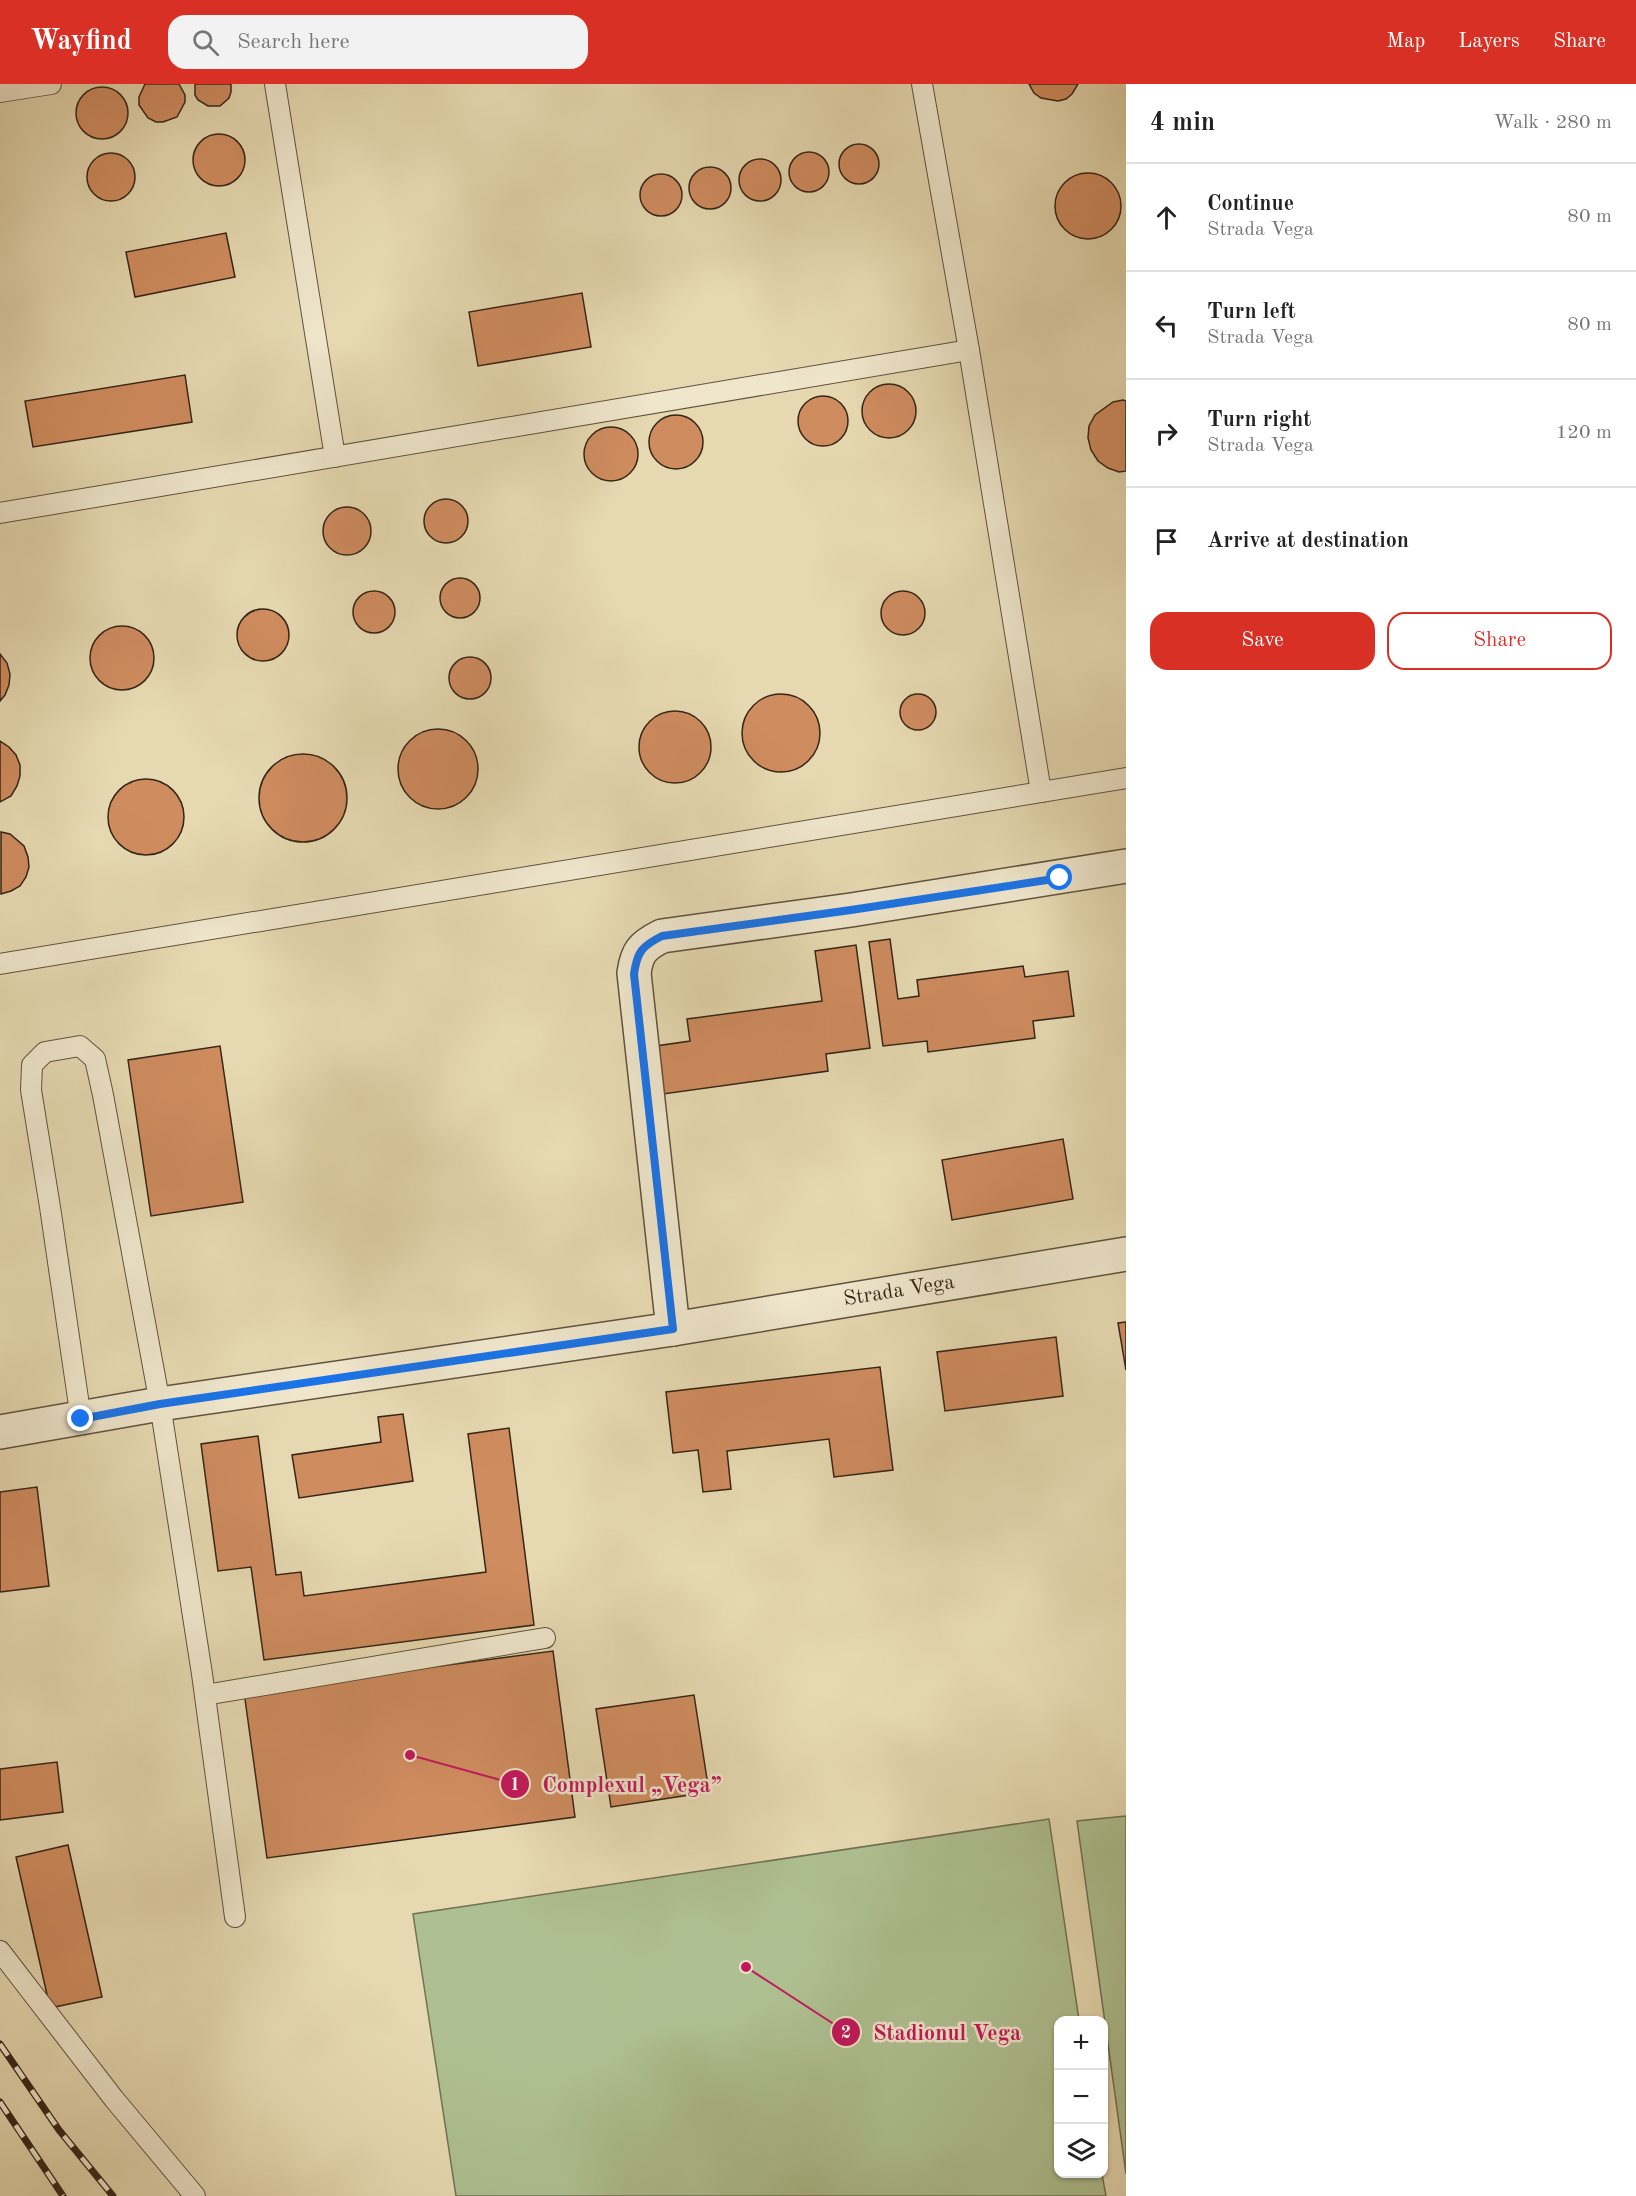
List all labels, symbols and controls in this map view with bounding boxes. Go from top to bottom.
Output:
search box [168,15,588,69]
icon: search [189,26,222,59]
text: Wayfind [30,28,132,56]
text: Search here [237,31,350,53]
text: Map [1386,31,1425,52]
text: Layers [1458,31,1520,52]
text: Share [1553,31,1606,52]
text: 4 min [1150,110,1215,136]
text: Walk · 280 m [1493,113,1612,133]
text: Continue [1207,193,1294,215]
icon: ahead [1150,201,1183,234]
text: 80 m [1567,207,1612,227]
text: Strada Vega [1207,220,1314,240]
text: Turn left [1207,301,1296,323]
icon: left [1150,309,1183,342]
text: 80 m [1567,315,1612,335]
text: Strada Vega [1207,328,1314,348]
text: Turn right [1207,409,1311,431]
icon: right [1150,417,1183,450]
text: 120 m [1556,423,1612,443]
text: Strada Vega [1207,436,1314,456]
icon: arrive [1150,525,1183,558]
text: Arrive at destination [1207,530,1409,552]
button: Save [1150,612,1375,670]
button: Share [1387,612,1612,670]
route start [1046,864,1072,890]
street label: Strada Vega [842,1272,956,1310]
route end [67,1405,93,1431]
callout: Complexul „Vega” [500,1764,733,1804]
text: Complexul „Vega” [542,1775,722,1797]
text: 1 [510,1776,520,1794]
callout: Stadionul Vega [831,2012,1033,2052]
map controls [1054,2016,1108,2178]
button: + [1054,2016,1108,2070]
text: Stadionul Vega [873,2023,1021,2045]
text: 2 [841,2024,851,2042]
button: − [1054,2070,1108,2124]
button: layers [1054,2124,1108,2178]

